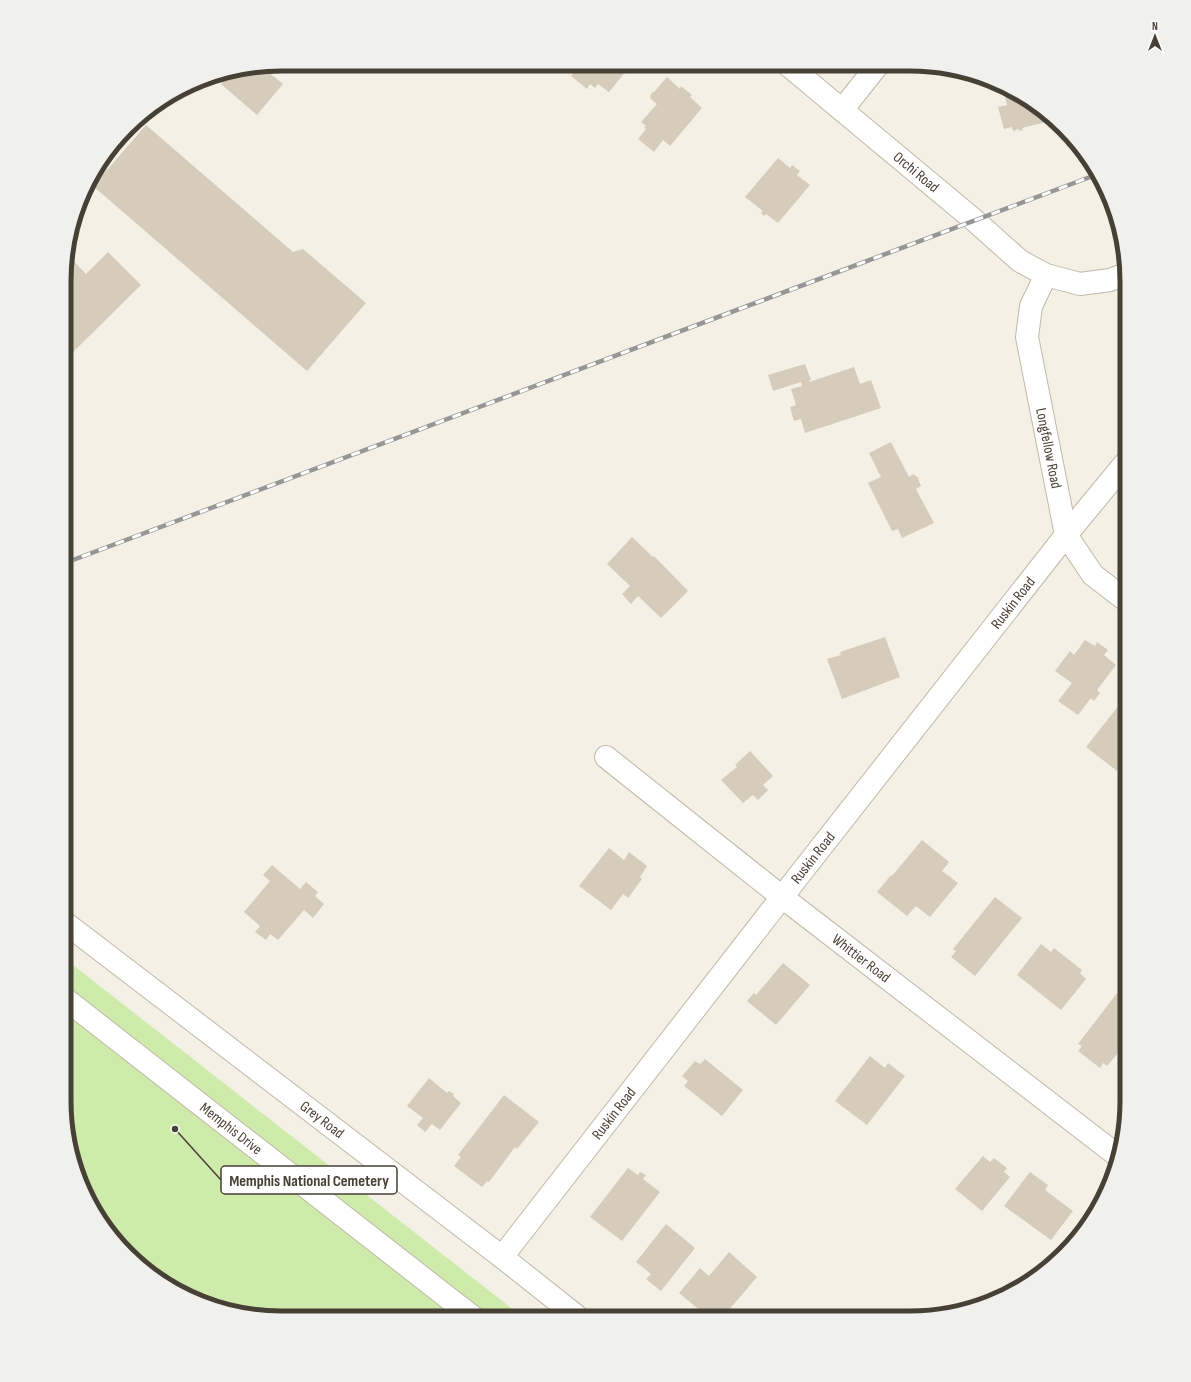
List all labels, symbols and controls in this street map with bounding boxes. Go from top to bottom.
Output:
north arrow [1135,16,1175,56]
text: N [1152,20,1158,33]
street label: Orchi Road [889,147,943,197]
street label: Longfellow Road [1032,406,1066,490]
street label: Ruskin Road [987,573,1039,633]
street label: Ruskin Road [787,828,839,888]
street label: Whittier Road [828,930,894,987]
street label: Ruskin Road [588,1083,640,1143]
street label: Grey Road [296,1096,348,1142]
street label: Memphis Drive [196,1098,266,1159]
callout: Memphis National Cemetery [221,1166,397,1194]
text: Memphis National Cemetery [229,1172,389,1191]

